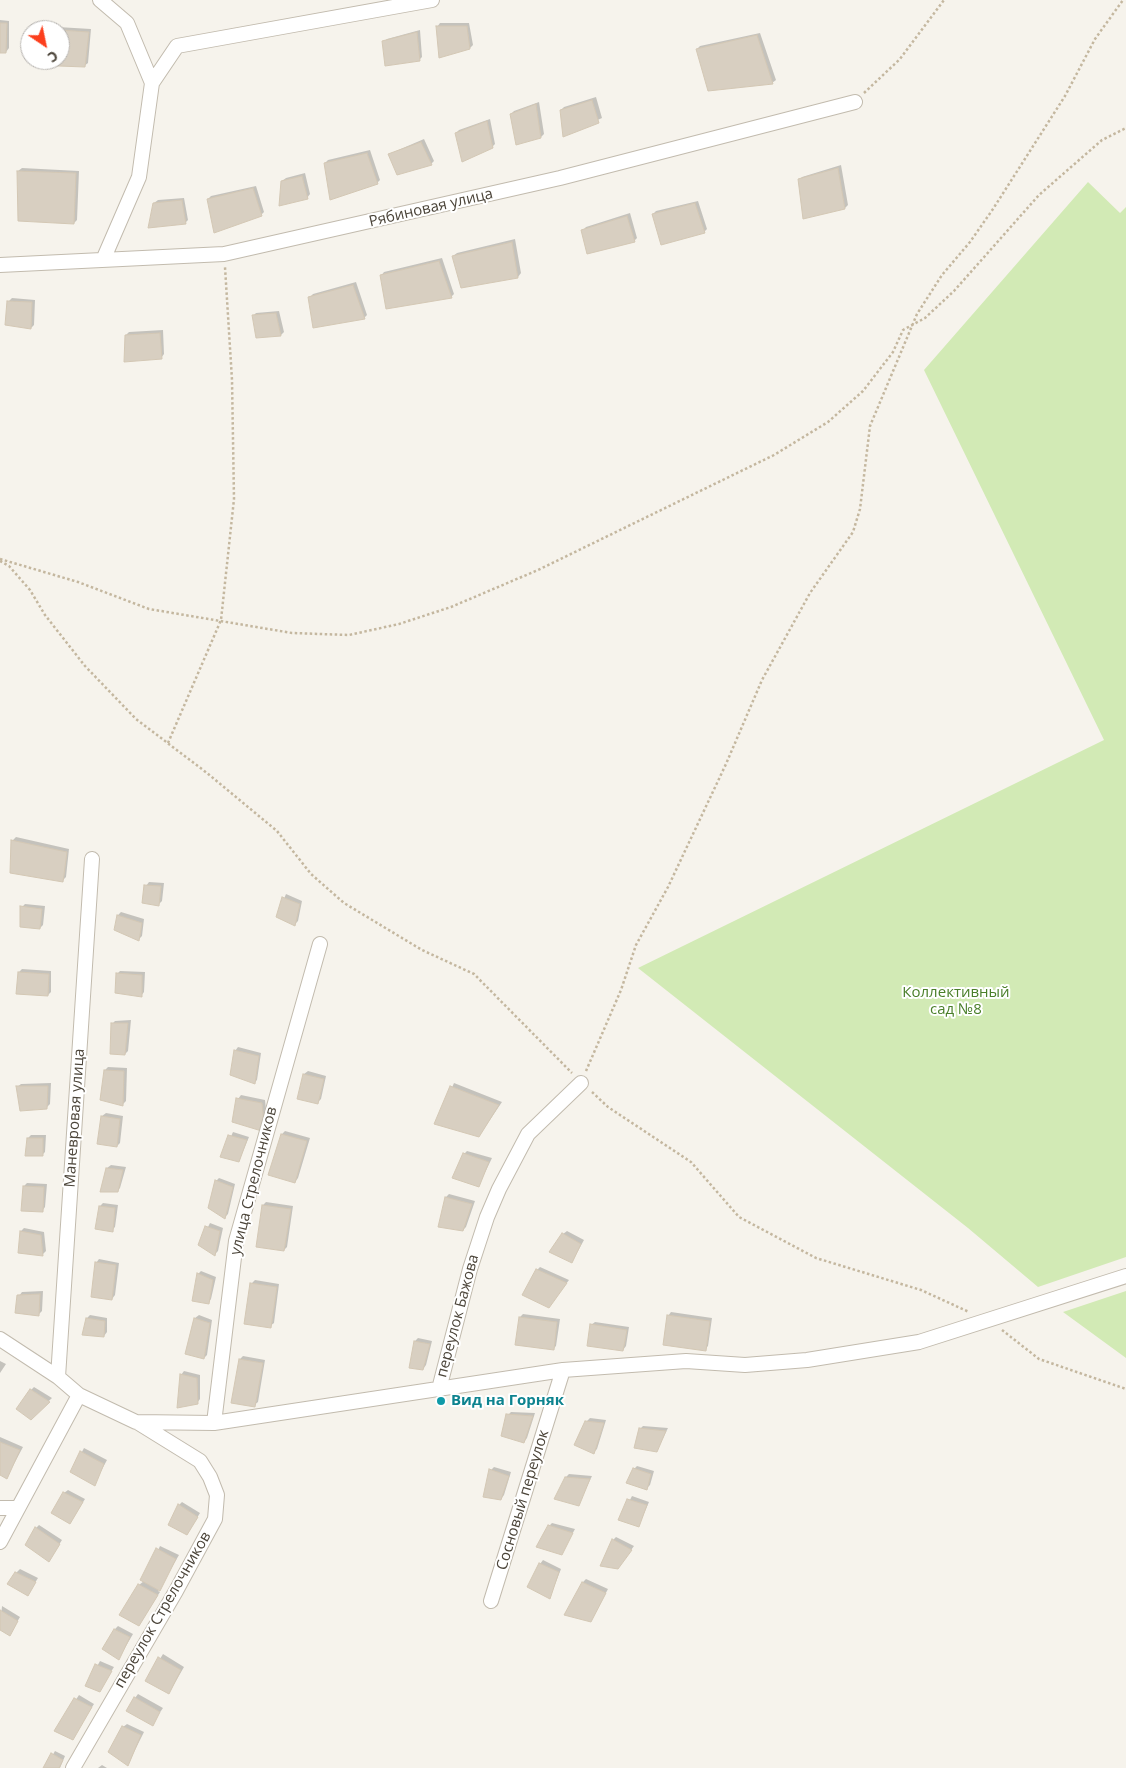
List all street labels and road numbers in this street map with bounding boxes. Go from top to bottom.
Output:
street label: Рябиновая улица [367,185,495,231]
street label: Маневровая улица [61,1048,89,1188]
street label: улица Стрелочников [227,1105,281,1257]
street label: переулок Бажова [433,1253,483,1379]
street label: Сосновый переулок [493,1428,553,1572]
street label: переулок Стрелочников [111,1529,215,1691]

